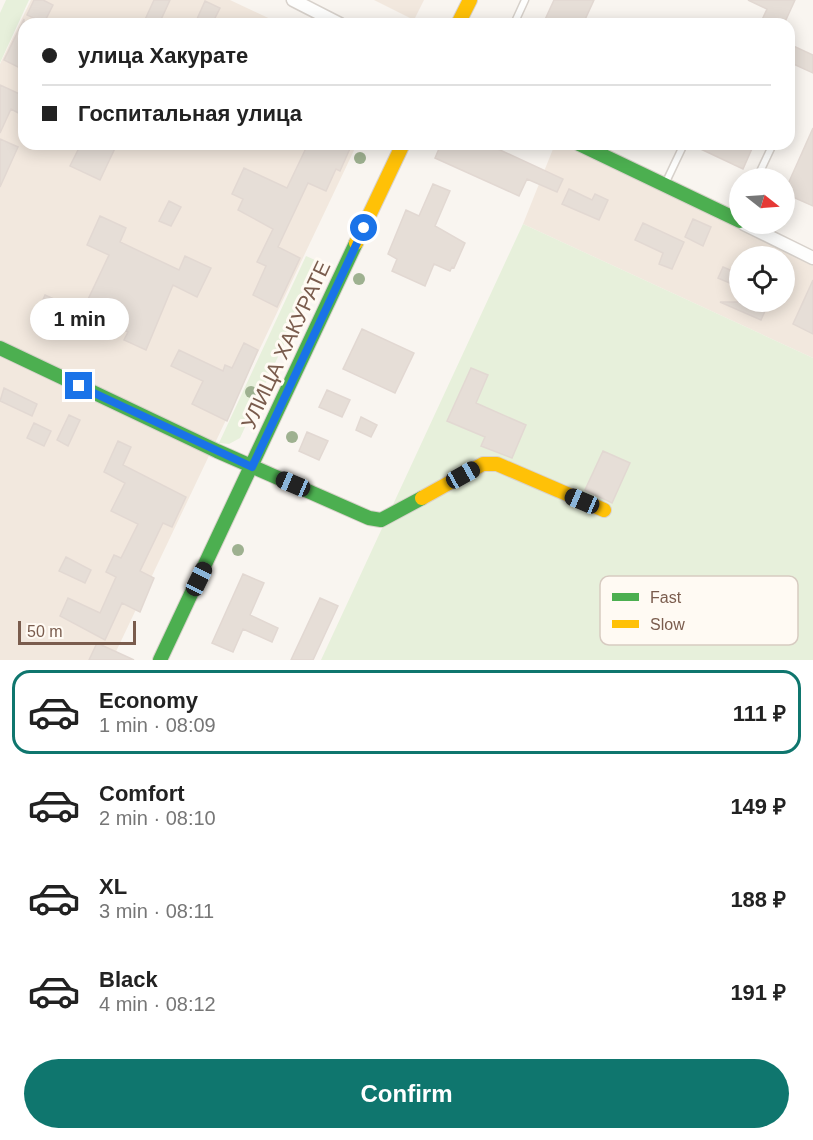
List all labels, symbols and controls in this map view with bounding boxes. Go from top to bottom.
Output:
text: улица Хакурате [78,43,248,68]
text: Госпитальная улица [78,101,302,126]
north arrow [729,168,795,234]
map controls [729,168,795,312]
route start [350,214,377,241]
button: locate [729,246,795,312]
street label: УЛИЦА ХАКУРАТЕ [237,257,335,432]
callout: 1 min [29,299,128,341]
text: 1 min [53,308,106,330]
route end [65,372,92,399]
car [443,458,483,492]
car [273,469,313,499]
car [562,486,602,516]
car [183,559,215,599]
legend [600,576,798,645]
text: Fast [650,589,682,606]
text: Slow [650,616,685,633]
scale bar [18,618,136,646]
text: 50 m [27,623,63,640]
icon: car [27,685,81,739]
text: Economy [99,688,198,713]
text: 111 ₽ [733,701,786,726]
text: 1 min · 08:09 [99,714,216,736]
icon: car [27,778,81,832]
text: Comfort [99,781,185,806]
text: 149 ₽ [730,794,786,819]
text: 2 min · 08:10 [99,807,216,829]
icon: car [27,871,81,925]
text: XL [99,874,127,899]
text: 188 ₽ [730,887,786,912]
text: 3 min · 08:11 [99,900,214,922]
icon: car [27,964,81,1018]
text: Black [99,967,158,992]
text: 191 ₽ [730,980,786,1005]
text: 4 min · 08:12 [99,993,216,1015]
button: Confirm [24,1059,789,1128]

